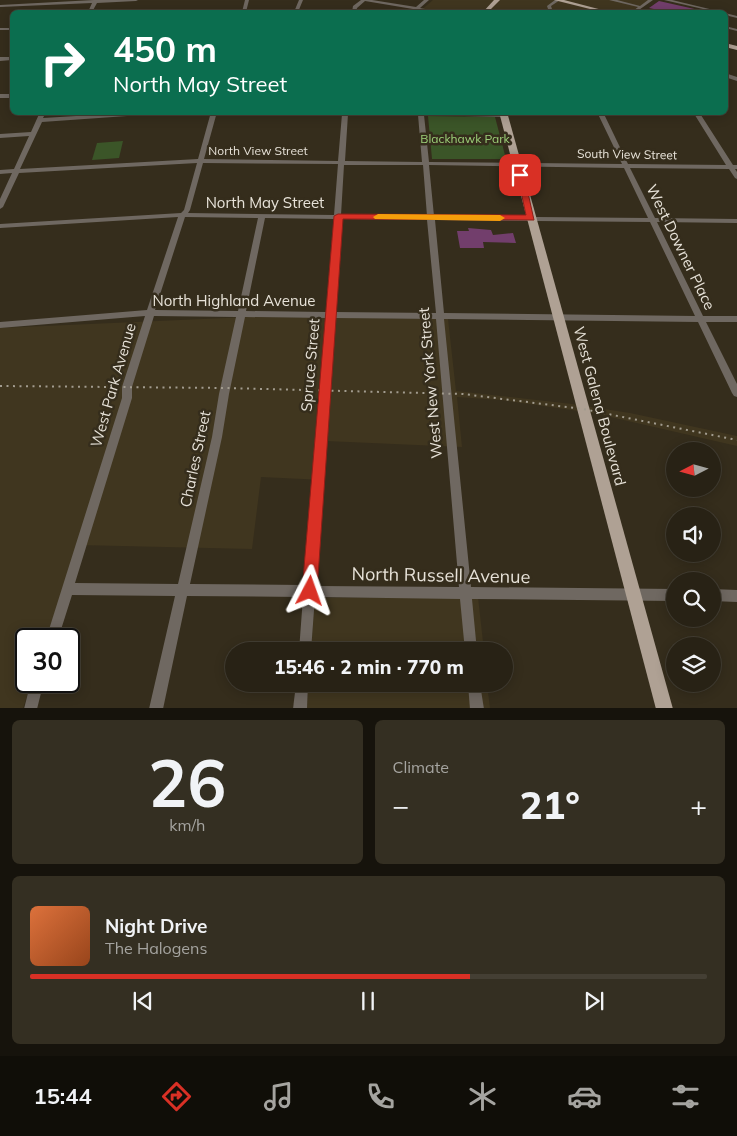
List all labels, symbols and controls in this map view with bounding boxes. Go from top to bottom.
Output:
text: 450 m [113,27,217,71]
icon: right [30,30,95,95]
text: North May Street [113,70,287,98]
park label: Blackhawk Park [420,131,511,146]
street label: North View Street [208,143,308,158]
street label: South View Street [577,146,677,162]
pin [499,154,541,196]
icon: arrive [506,161,534,189]
street label: West Downer Place [642,181,720,313]
street label: North May Street [206,193,324,212]
street label: North Highland Avenue [153,291,316,310]
street label: West New York Street [414,307,446,459]
street label: Spruce Street [296,318,324,412]
street label: West Park Avenue [86,321,140,449]
street label: West Galena Boulevard [570,324,630,488]
street label: Charles Street [176,409,214,509]
north arrow [666,442,721,498]
map controls [666,442,721,692]
button: sound [666,507,721,562]
street label: North Russell Avenue [351,562,531,588]
position arrow [283,564,335,616]
button: search [666,572,721,627]
speed limit sign: 30 [15,628,80,693]
button: layers [666,637,721,692]
text: 15:46 · 2 min · 770 m [274,655,464,679]
text: 26 [148,742,226,823]
text: Climate [393,757,449,777]
text: 21° [520,781,580,829]
text: − [393,788,409,823]
text: + [690,788,707,823]
text: km/h [169,815,205,835]
text: Night Drive [105,914,207,938]
text: The Halogens [105,938,207,958]
icon: previous [129,987,157,1015]
icon: pause [354,987,382,1015]
icon: next [580,987,608,1015]
icon: directions [159,1079,194,1114]
icon: music [261,1079,296,1114]
icon: phone [363,1079,398,1114]
icon: climate [465,1079,500,1114]
icon: car [567,1079,602,1114]
icon: filters [668,1079,703,1114]
text: 15:44 [33,1082,92,1110]

